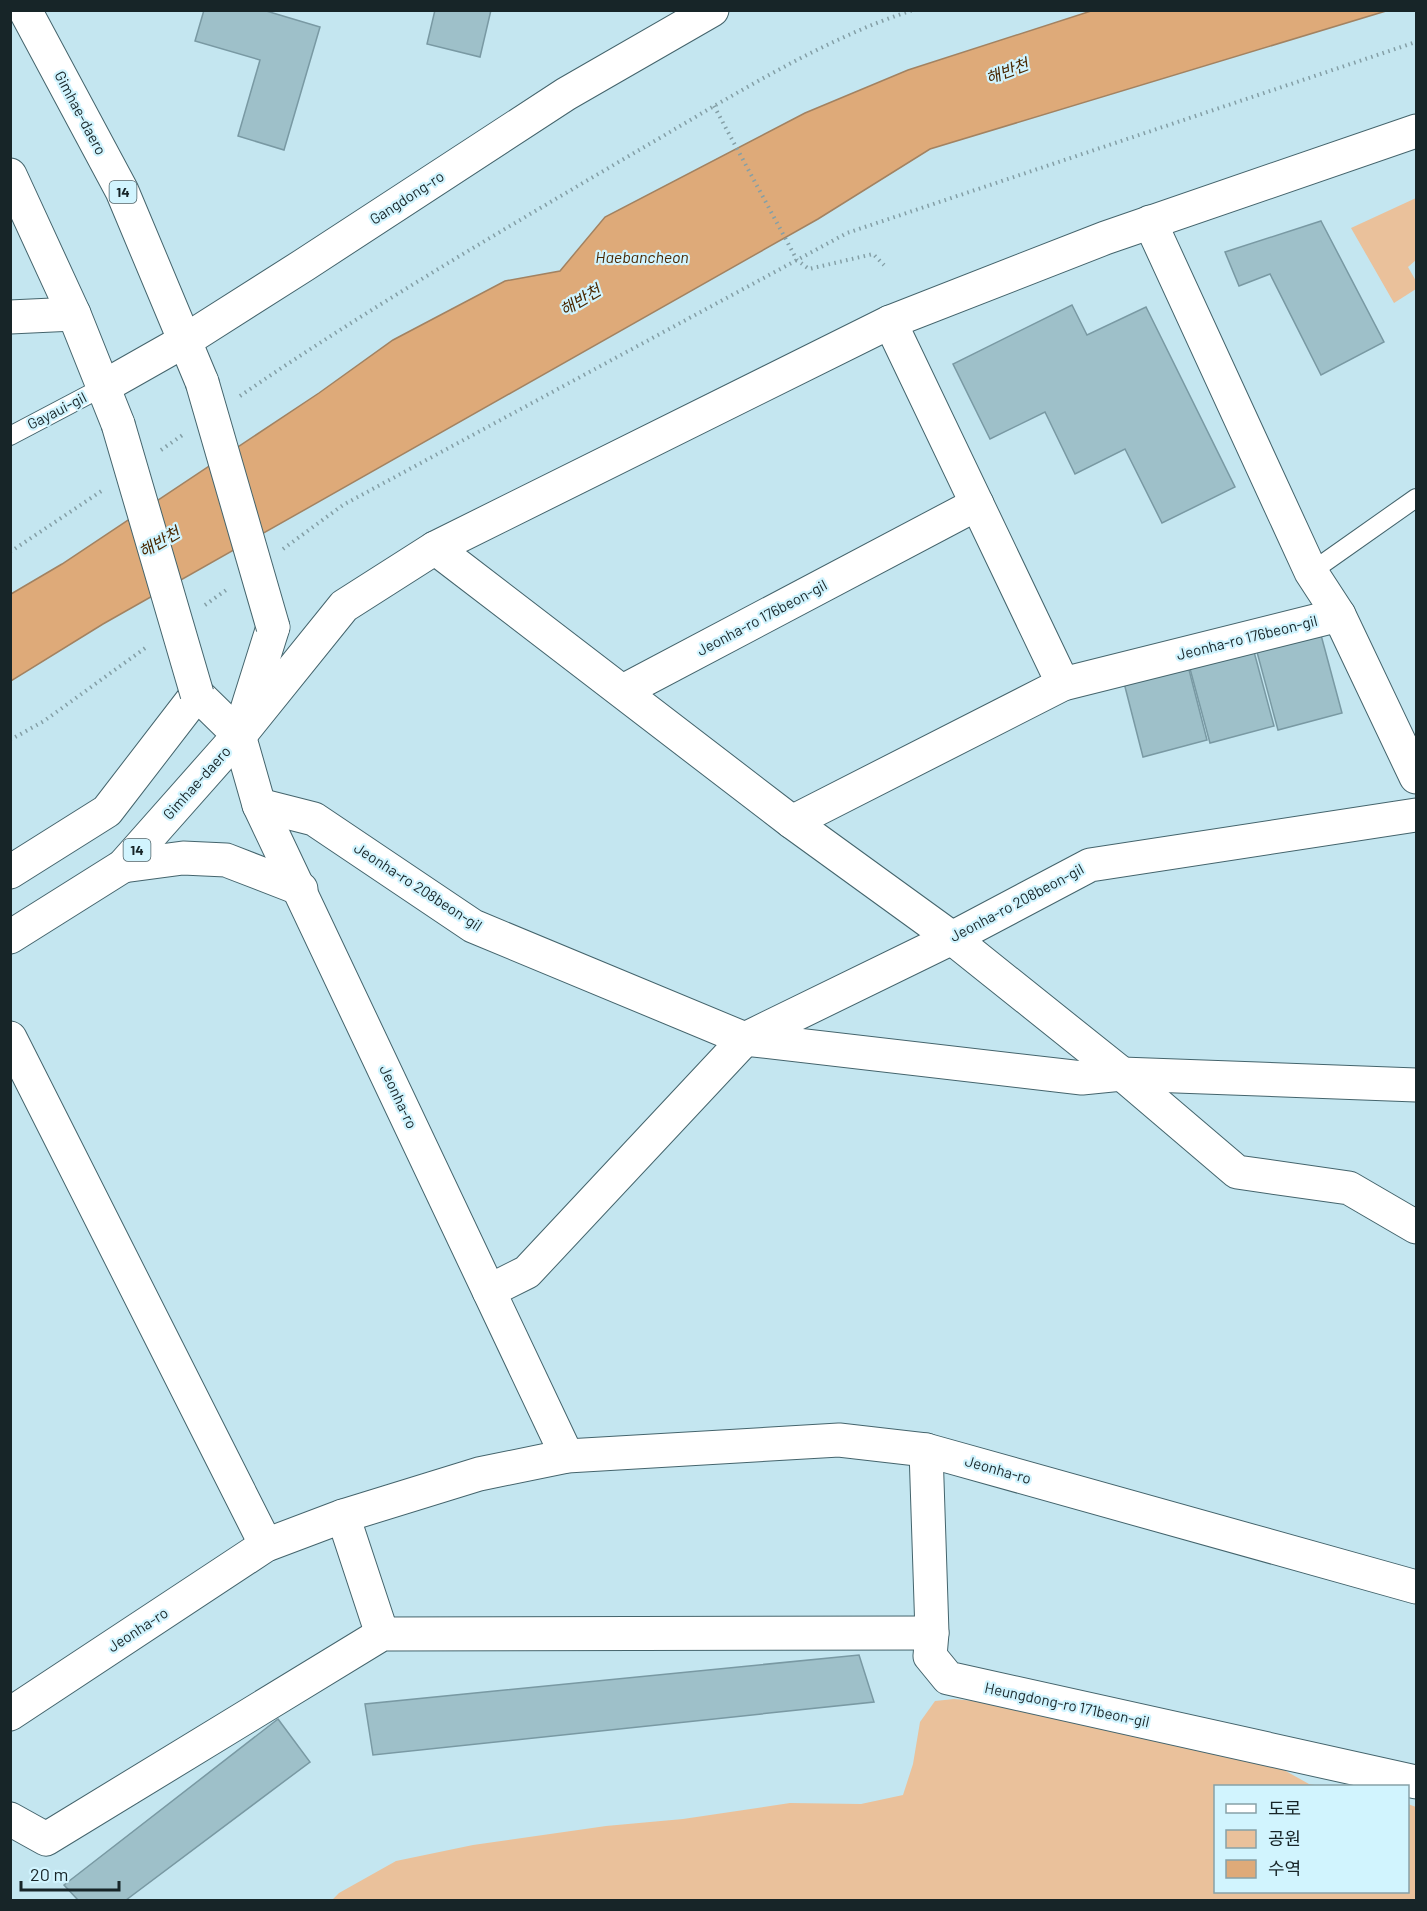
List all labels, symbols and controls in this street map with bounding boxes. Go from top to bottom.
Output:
water label: 해반천 [983,53,1033,87]
street label: Gimhae-daero [51,67,111,158]
street label: Gangdong-ro [366,167,447,228]
road number: 14 [110,181,136,203]
water label: Haebancheon [595,247,689,266]
water label: 해반천 [556,279,606,319]
street label: Gayaui-gil [24,388,89,433]
water label: 해반천 [135,521,185,561]
street label: Jeonha-ro 176beon-gil [693,575,830,659]
street label: Jeonha-ro 176beon-gil [1174,611,1319,663]
street label: Gimhae-daero [159,742,234,823]
street label: Jeonha-ro 208beon-gil [351,838,486,934]
road number: 14 [124,839,150,861]
street label: Jeonha-ro 208beon-gil [947,859,1086,945]
street label: Jeonha-ro [376,1062,421,1131]
street label: Jeonha-ro [963,1451,1033,1487]
street label: Jeonha-ro [104,1603,171,1655]
street label: Heungdong-ro 171beon-gil [983,1678,1151,1730]
legend [1214,1785,1409,1893]
text: 도로 [1268,1797,1301,1819]
text: 공원 [1268,1827,1301,1849]
scale bar [21,1854,118,1892]
text: 수역 [1268,1857,1301,1879]
text: 20 m [30,1863,68,1885]

